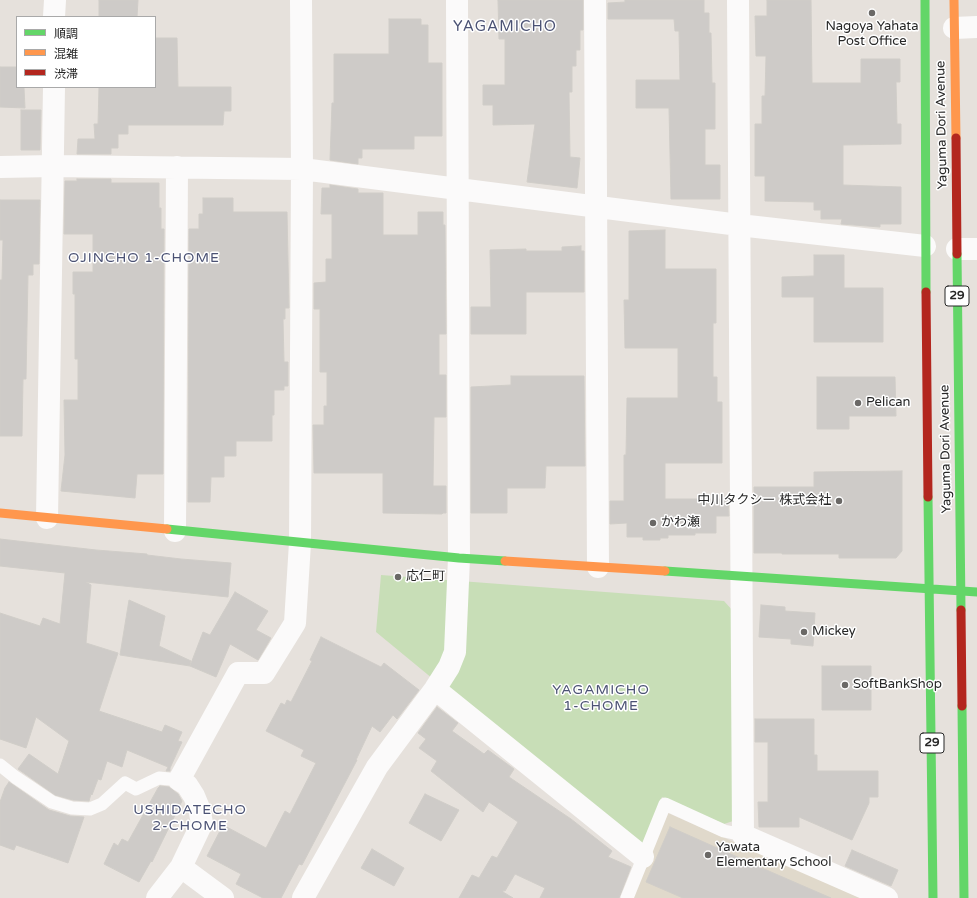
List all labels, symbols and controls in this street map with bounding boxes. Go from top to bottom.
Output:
marker: Nagoya Yahata Post Office [867,8,877,18]
legend [16,16,156,88]
district label: YAGAMICHO [453,18,557,36]
place label: Nagoya Yahata Post Office [825,19,919,50]
text: 順調 [54,27,78,41]
text: 混雑 [54,47,78,61]
street label: Yaguma Dori Avenue [933,60,951,190]
text: 渋滞 [54,67,78,81]
district label: OJINCHO 1-CHOME [68,250,220,266]
road number: 29 [945,286,969,306]
street label: Yaguma Dori Avenue [937,384,955,514]
place label: Pelican [866,395,911,411]
marker: Pelican [853,398,863,408]
place label: 中川タクシー 株式会社 [698,493,831,509]
marker: 中川タクシー 株式会社 [834,496,844,506]
place label: かわ瀬 [661,515,700,531]
marker: かわ瀬 [648,518,658,528]
place label: 応仁町 [406,569,445,585]
marker: 応仁町 [393,572,403,582]
place label: Mickey [812,624,856,640]
marker: Mickey [799,627,809,637]
place label: SoftBankShop [853,677,942,693]
marker: SoftBankShop [840,680,850,690]
district label: YAGAMICHO 1-CHOME [552,682,650,714]
road number: 29 [920,733,944,753]
district label: USHIDATECHO 2-CHOME [133,802,247,834]
place label: Yawata Elementary School [716,840,831,871]
marker: Yawata Elementary School [703,850,713,860]

